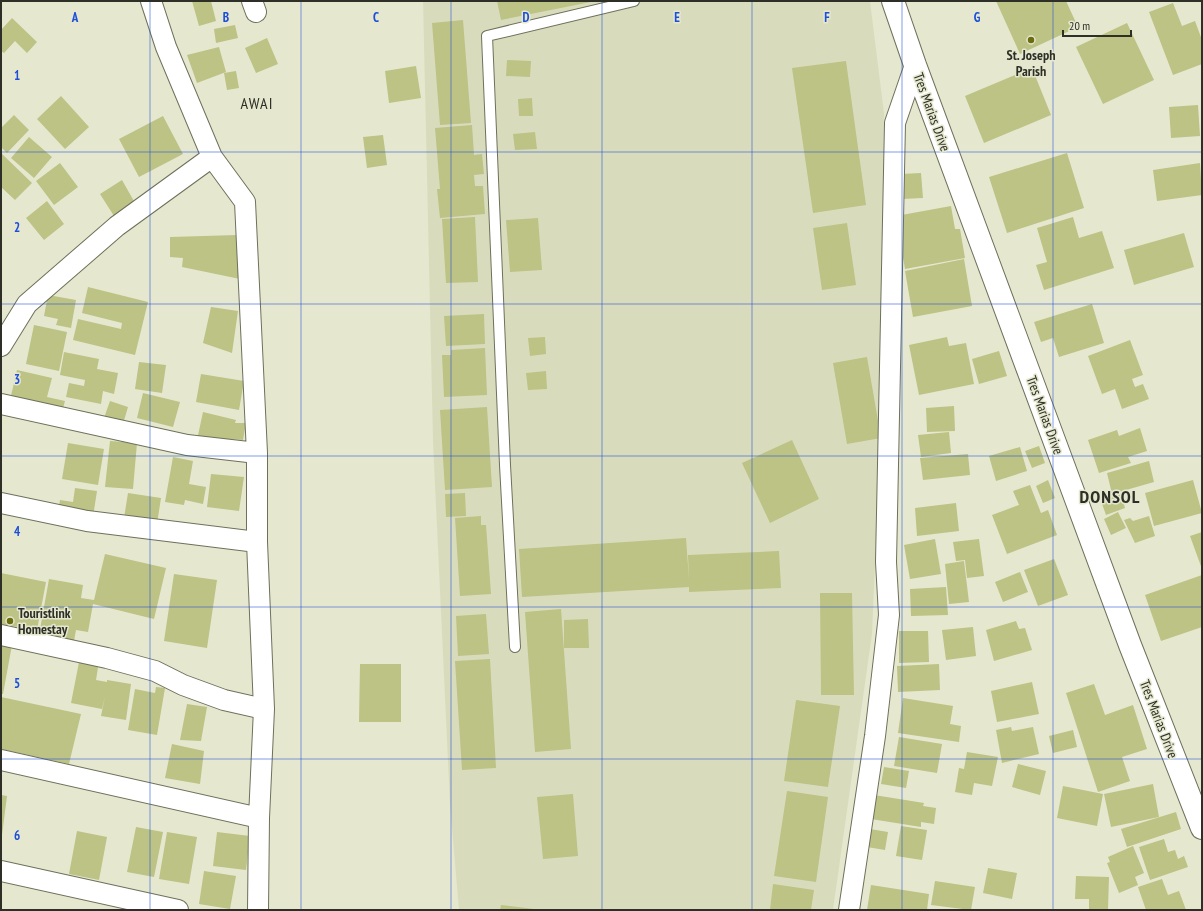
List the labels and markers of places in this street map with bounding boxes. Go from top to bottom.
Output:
marker: St. Joseph Parish [1026,35,1036,45]
place label: St. Joseph Parish [1007,46,1055,80]
place label: Touristlink Homestay [18,604,71,638]
marker: Touristlink Homestay [5,616,15,626]

